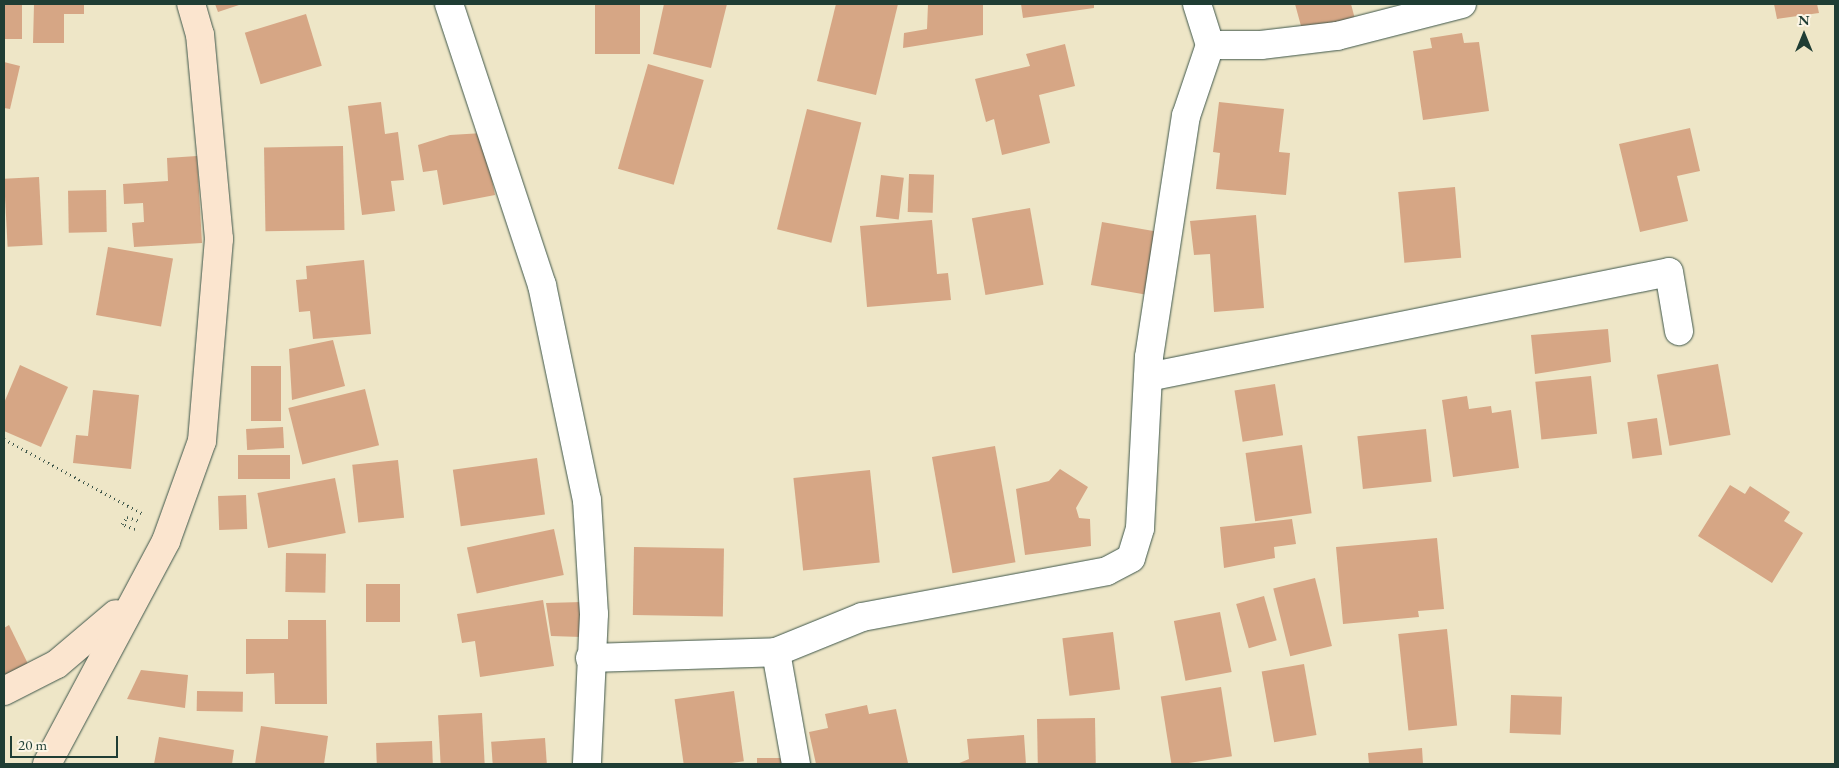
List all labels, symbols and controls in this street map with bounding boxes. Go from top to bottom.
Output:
north arrow [1779,10,1829,60]
text: N [1798,11,1810,29]
scale bar [12,726,120,758]
text: 20 m [18,735,47,754]

